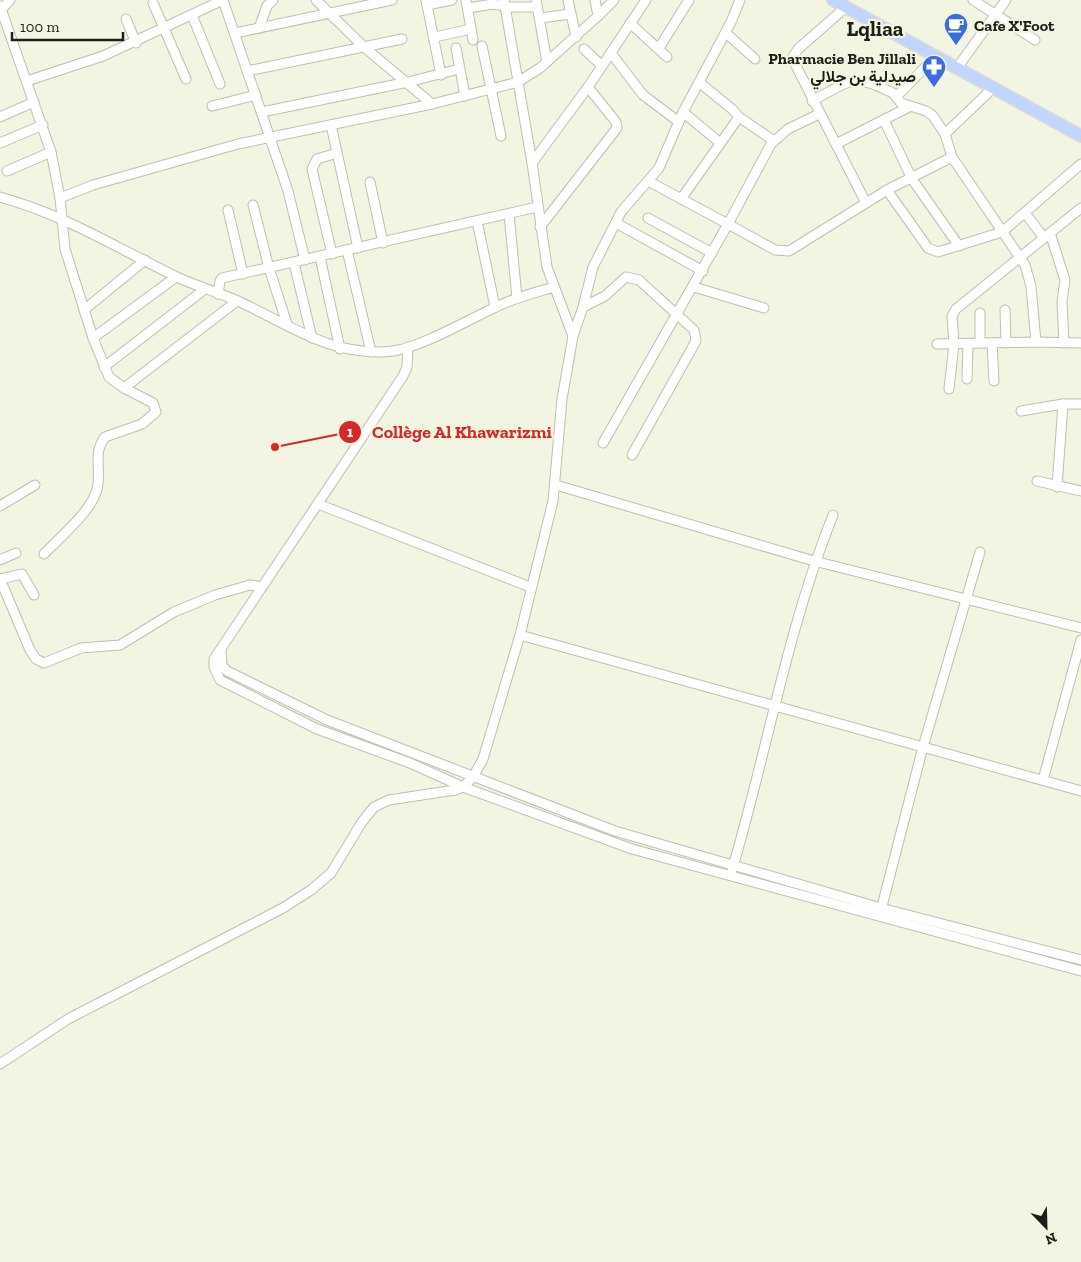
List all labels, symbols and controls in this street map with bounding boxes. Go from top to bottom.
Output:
scale bar [12,10,124,42]
cafe icon: Cafe X'Foot [943,12,969,46]
district label: Lqliaa [847,16,904,41]
place label: Cafe X'Foot [974,16,1055,35]
text: 100 m [20,18,59,36]
place label: Pharmacie Ben Jillali صيدلية بن جلالي [768,49,916,90]
pharmacy icon: Pharmacie Ben Jillali صيدلية بن جلالي [921,54,947,88]
callout: Collège Al Khawarizmi [337,416,563,449]
text: Collège Al Khawarizmi [372,421,553,443]
text: 1 [347,423,353,441]
north arrow [1021,1202,1071,1252]
text: N [1042,1229,1059,1249]

